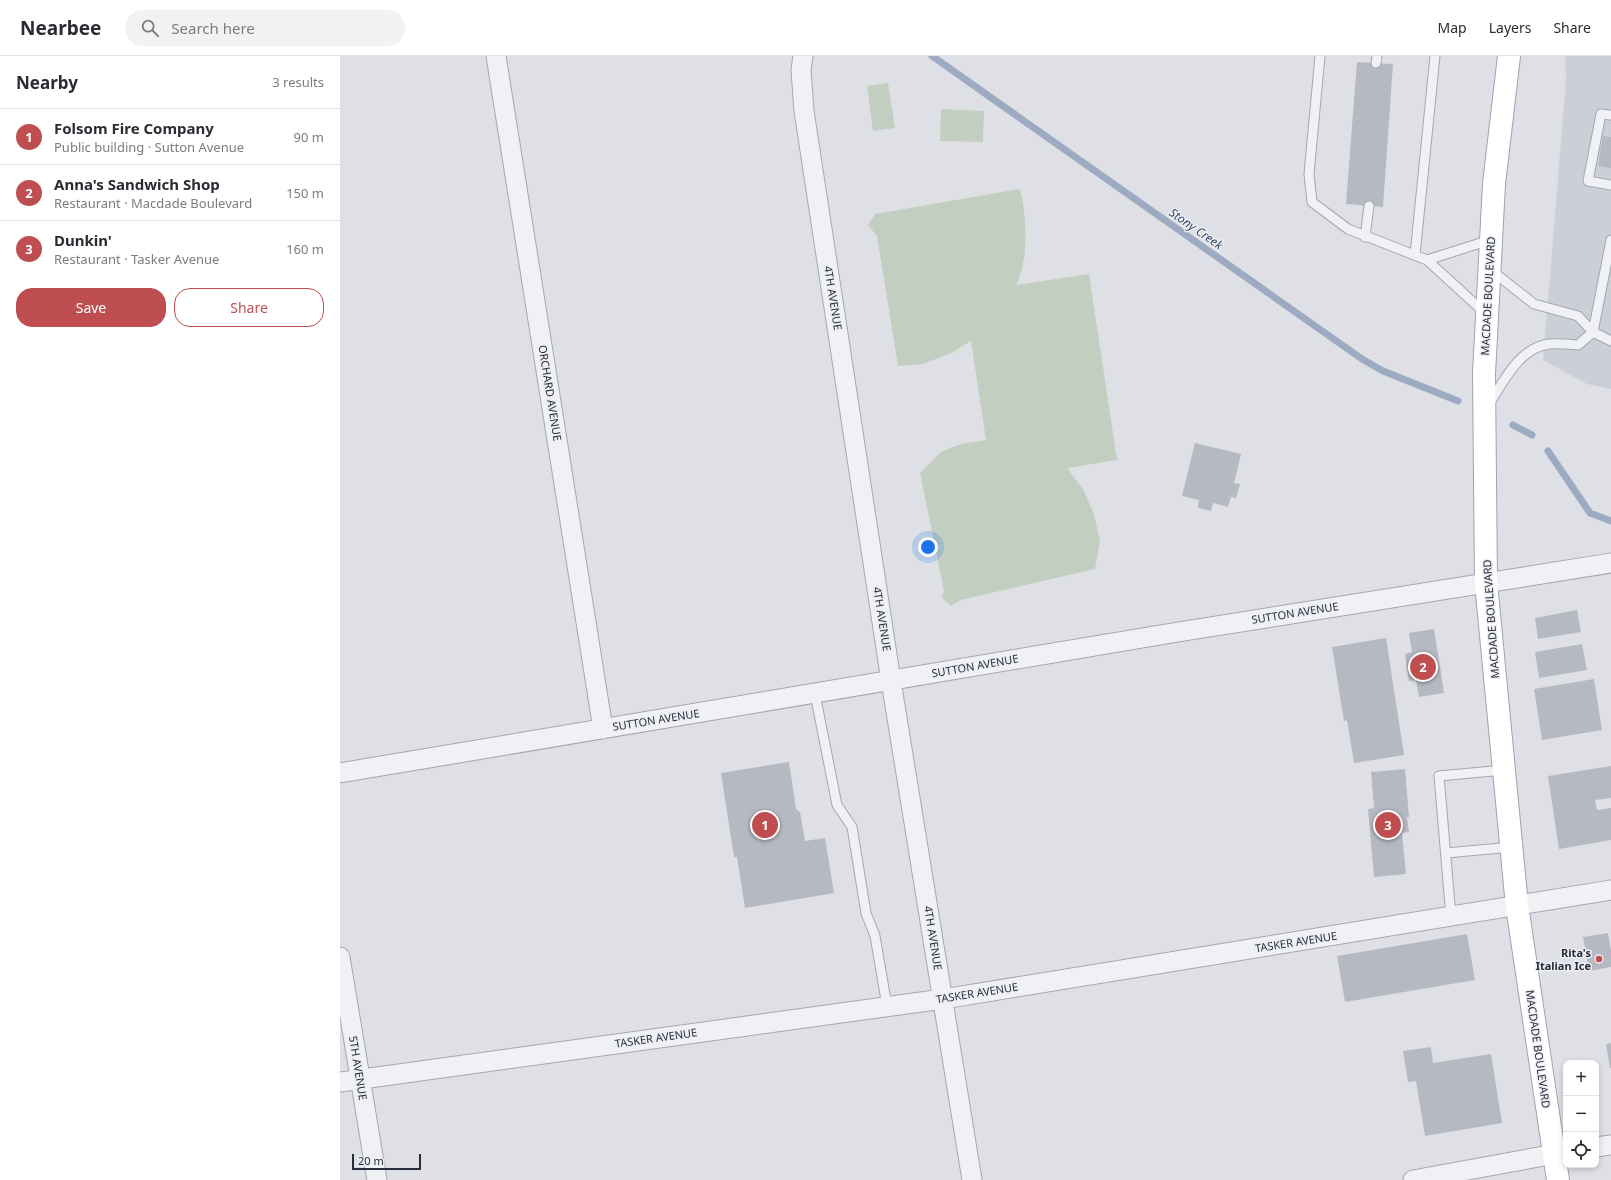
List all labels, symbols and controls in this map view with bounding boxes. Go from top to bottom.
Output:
search box [125,10,405,46]
text: Nearbee [20,15,101,41]
icon: search [139,17,161,39]
text: Search here [171,18,255,38]
text: Map [1438,18,1467,37]
text: Layers [1489,18,1531,37]
text: Share [1553,18,1591,37]
text: Nearby [16,71,78,94]
text: 3 results [272,73,324,91]
text: Folsom Fire Company [54,118,214,138]
text: 1 [25,128,33,146]
text: 90 m [294,128,324,146]
text: Public building · Sutton Avenue [54,138,244,156]
text: Anna's Sandwich Shop [54,174,220,194]
text: 2 [25,184,33,202]
text: 150 m [286,184,324,202]
text: Restaurant · Macdade Boulevard [54,194,252,212]
water label: Stony Creek [1166,204,1227,254]
text: Dunkin' [54,230,112,250]
street label: MACDADE BOULEVARD [1477,236,1498,356]
text: 3 [25,240,33,258]
text: 160 m [286,240,324,258]
text: Restaurant · Tasker Avenue [54,250,219,268]
street label: 4TH AVENUE [821,265,846,331]
button: Save [16,288,166,327]
button: Share [174,288,324,327]
street label: ORCHARD AVENUE [535,344,565,442]
your location [918,537,938,557]
street label: MACDADE BOULEVARD [1479,559,1502,679]
street label: 4TH AVENUE [870,586,895,652]
street label: SUTTON AVENUE [1250,598,1340,627]
street label: SUTTON AVENUE [930,650,1020,681]
pin: 2 [1410,652,1436,682]
street label: SUTTON AVENUE [611,705,701,734]
pin: 1 [752,810,778,840]
pin: 3 [1375,810,1401,840]
street label: 4TH AVENUE [921,905,946,971]
street label: TASKER AVENUE [1254,928,1338,955]
place label: Rita's Italian Ice [1536,945,1591,973]
marker: Rita's Italian Ice [1594,954,1604,964]
street label: TASKER AVENUE [935,979,1019,1006]
street label: MACDADE BOULEVARD [1523,989,1554,1109]
street label: TASKER AVENUE [614,1024,698,1051]
street label: 5TH AVENUE [346,1035,371,1101]
map controls [1563,1060,1599,1168]
button: + [1563,1060,1599,1096]
button: − [1563,1096,1599,1132]
button: locate [1563,1132,1599,1168]
scale bar [352,1152,421,1171]
text: 20 m [358,1153,384,1168]

